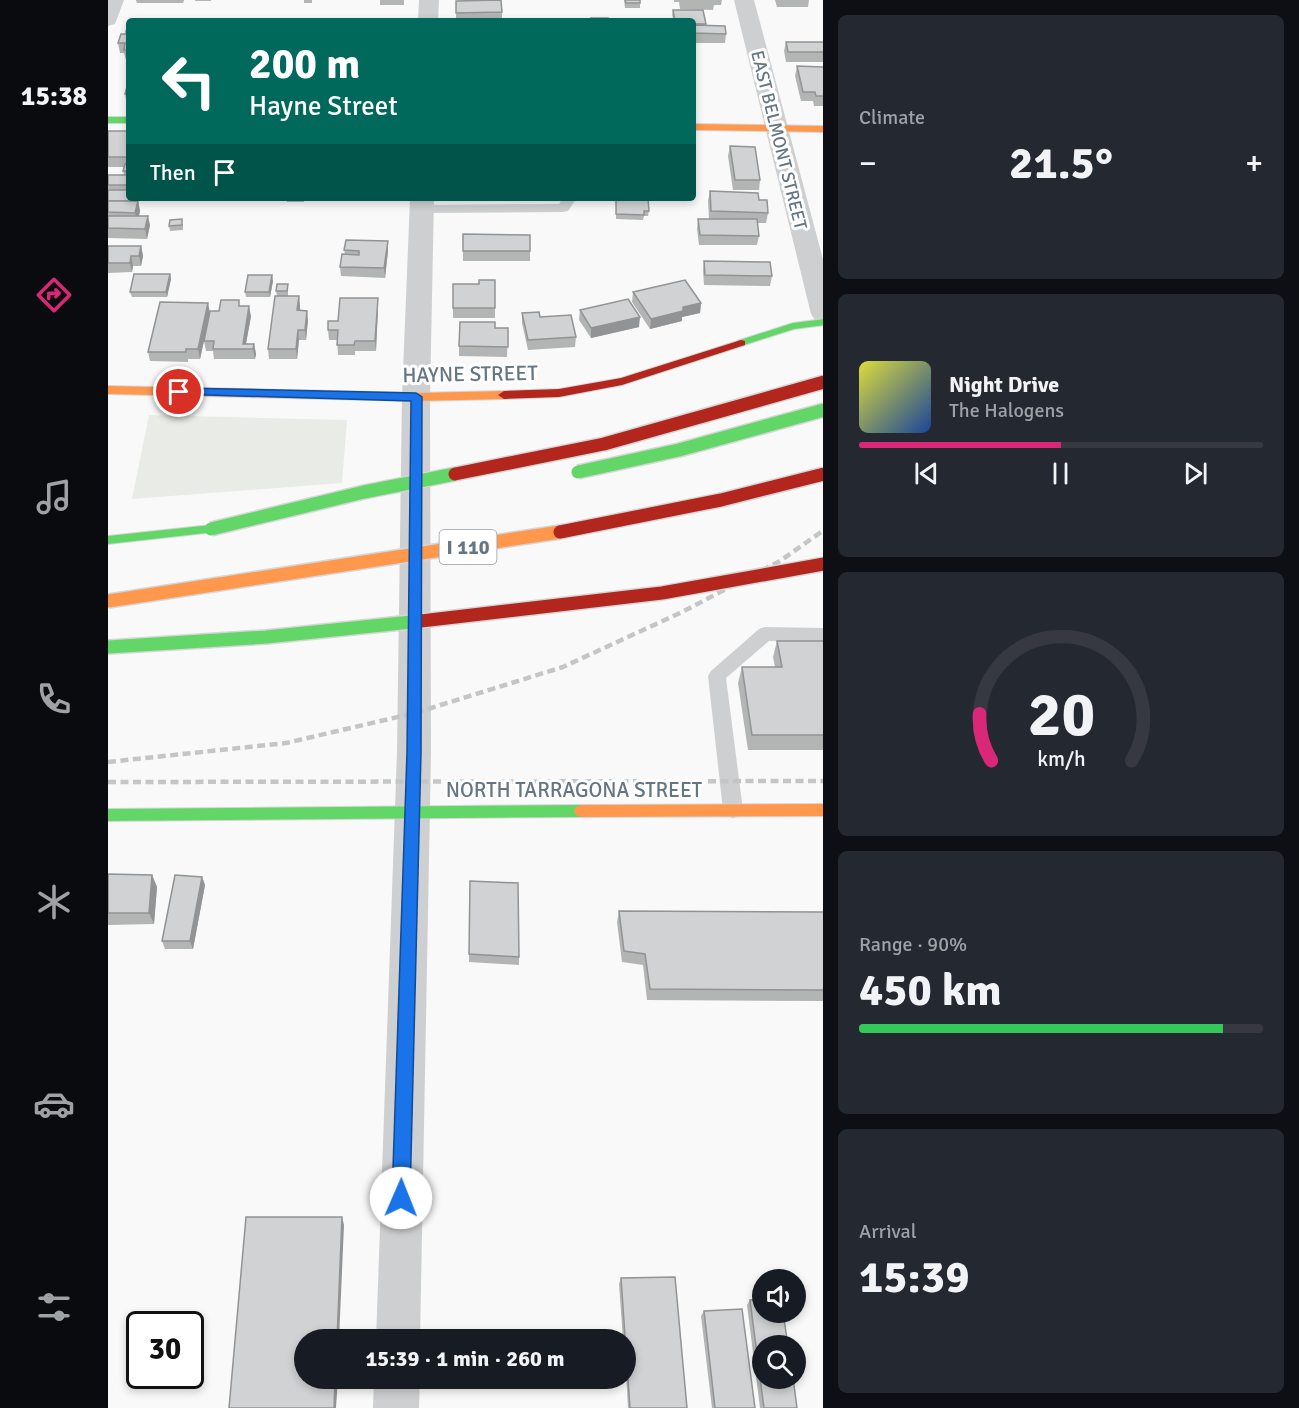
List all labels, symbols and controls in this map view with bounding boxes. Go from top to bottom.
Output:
text: 200 m [249,39,360,90]
icon: left [150,42,228,120]
street label: EAST BELMONT STREET [746,48,812,232]
text: 15:38 [21,80,87,113]
text: Hayne Street [249,90,398,123]
text: Climate [859,105,925,130]
text: 21.5° [1009,136,1113,191]
text: − [859,143,877,184]
text: + [1245,143,1263,184]
icon: arrive [208,156,241,189]
text: Then [150,159,196,186]
icon: directions [33,274,75,316]
street label: HAYNE STREET [402,360,539,388]
pin [153,366,204,417]
text: Night Drive [949,371,1059,398]
icon: arrive [162,375,195,408]
text: The Halogens [949,398,1064,423]
icon: previous [910,457,943,490]
icon: pause [1044,457,1077,490]
icon: next [1179,457,1212,490]
icon: music [33,476,75,518]
road number: I 110 [440,530,496,564]
text: 20 [1027,676,1095,753]
icon: phone [33,678,75,720]
text: km/h [1037,746,1085,772]
street label: NORTH TARRAGONA STREET [446,777,703,803]
icon: climate [33,881,75,923]
text: Range · 90% [859,932,967,957]
text: 450 km [859,963,1002,1018]
icon: car [33,1083,75,1125]
position arrow [369,1166,433,1230]
text: Arrival [859,1219,917,1244]
text: 15:39 [859,1250,969,1305]
map controls [752,1269,806,1389]
button: sound [752,1269,806,1323]
icon: filters [33,1286,75,1328]
speed limit sign: 30 [126,1311,204,1389]
button: search [752,1335,806,1389]
text: 15:39 · 1 min · 260 m [365,1345,565,1372]

